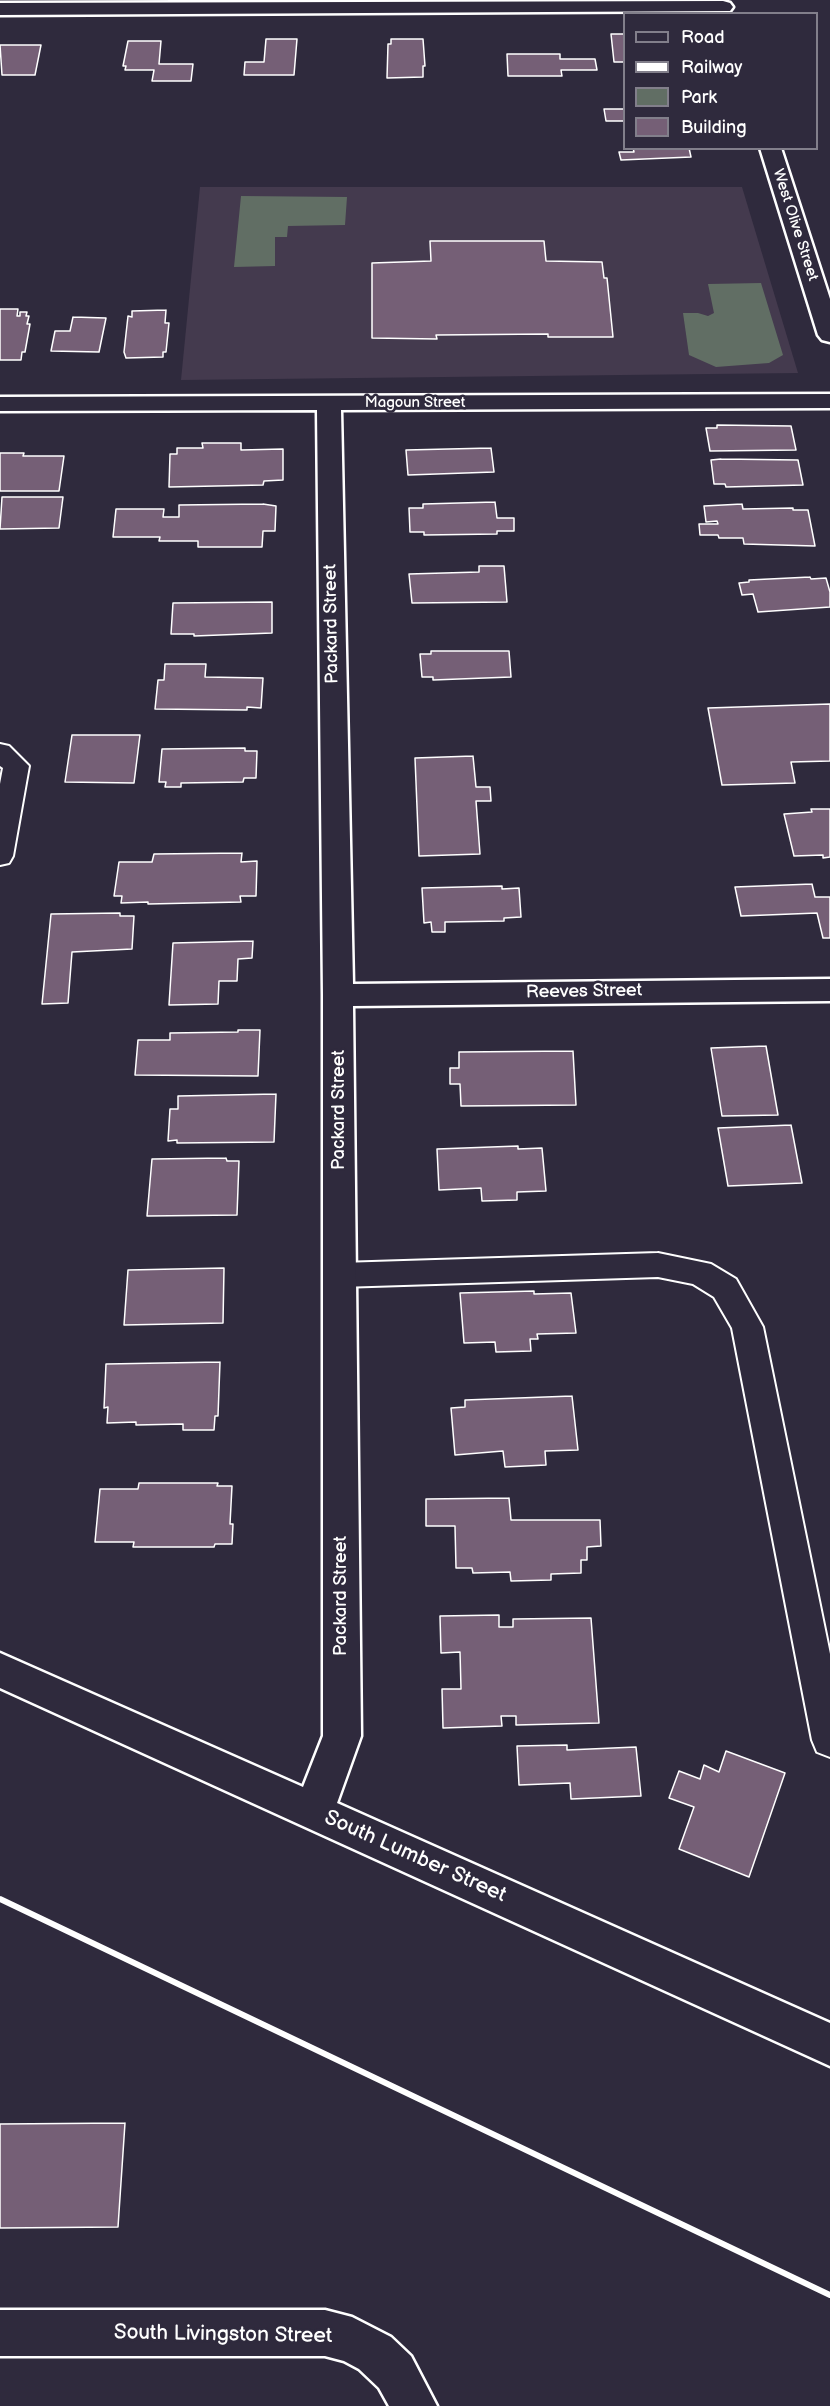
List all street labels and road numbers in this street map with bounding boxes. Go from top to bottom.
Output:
street label: West Olive Street [768,167,822,283]
street label: Magoun Street [365,394,465,412]
street label: Packard Street [320,564,344,684]
street label: Reeves Street [526,980,642,1004]
street label: Packard Street [328,1050,350,1170]
street label: Packard Street [330,1536,352,1656]
street label: South Lumber Street [320,1806,510,1908]
street label: South Livingston Street [114,2320,332,2350]

